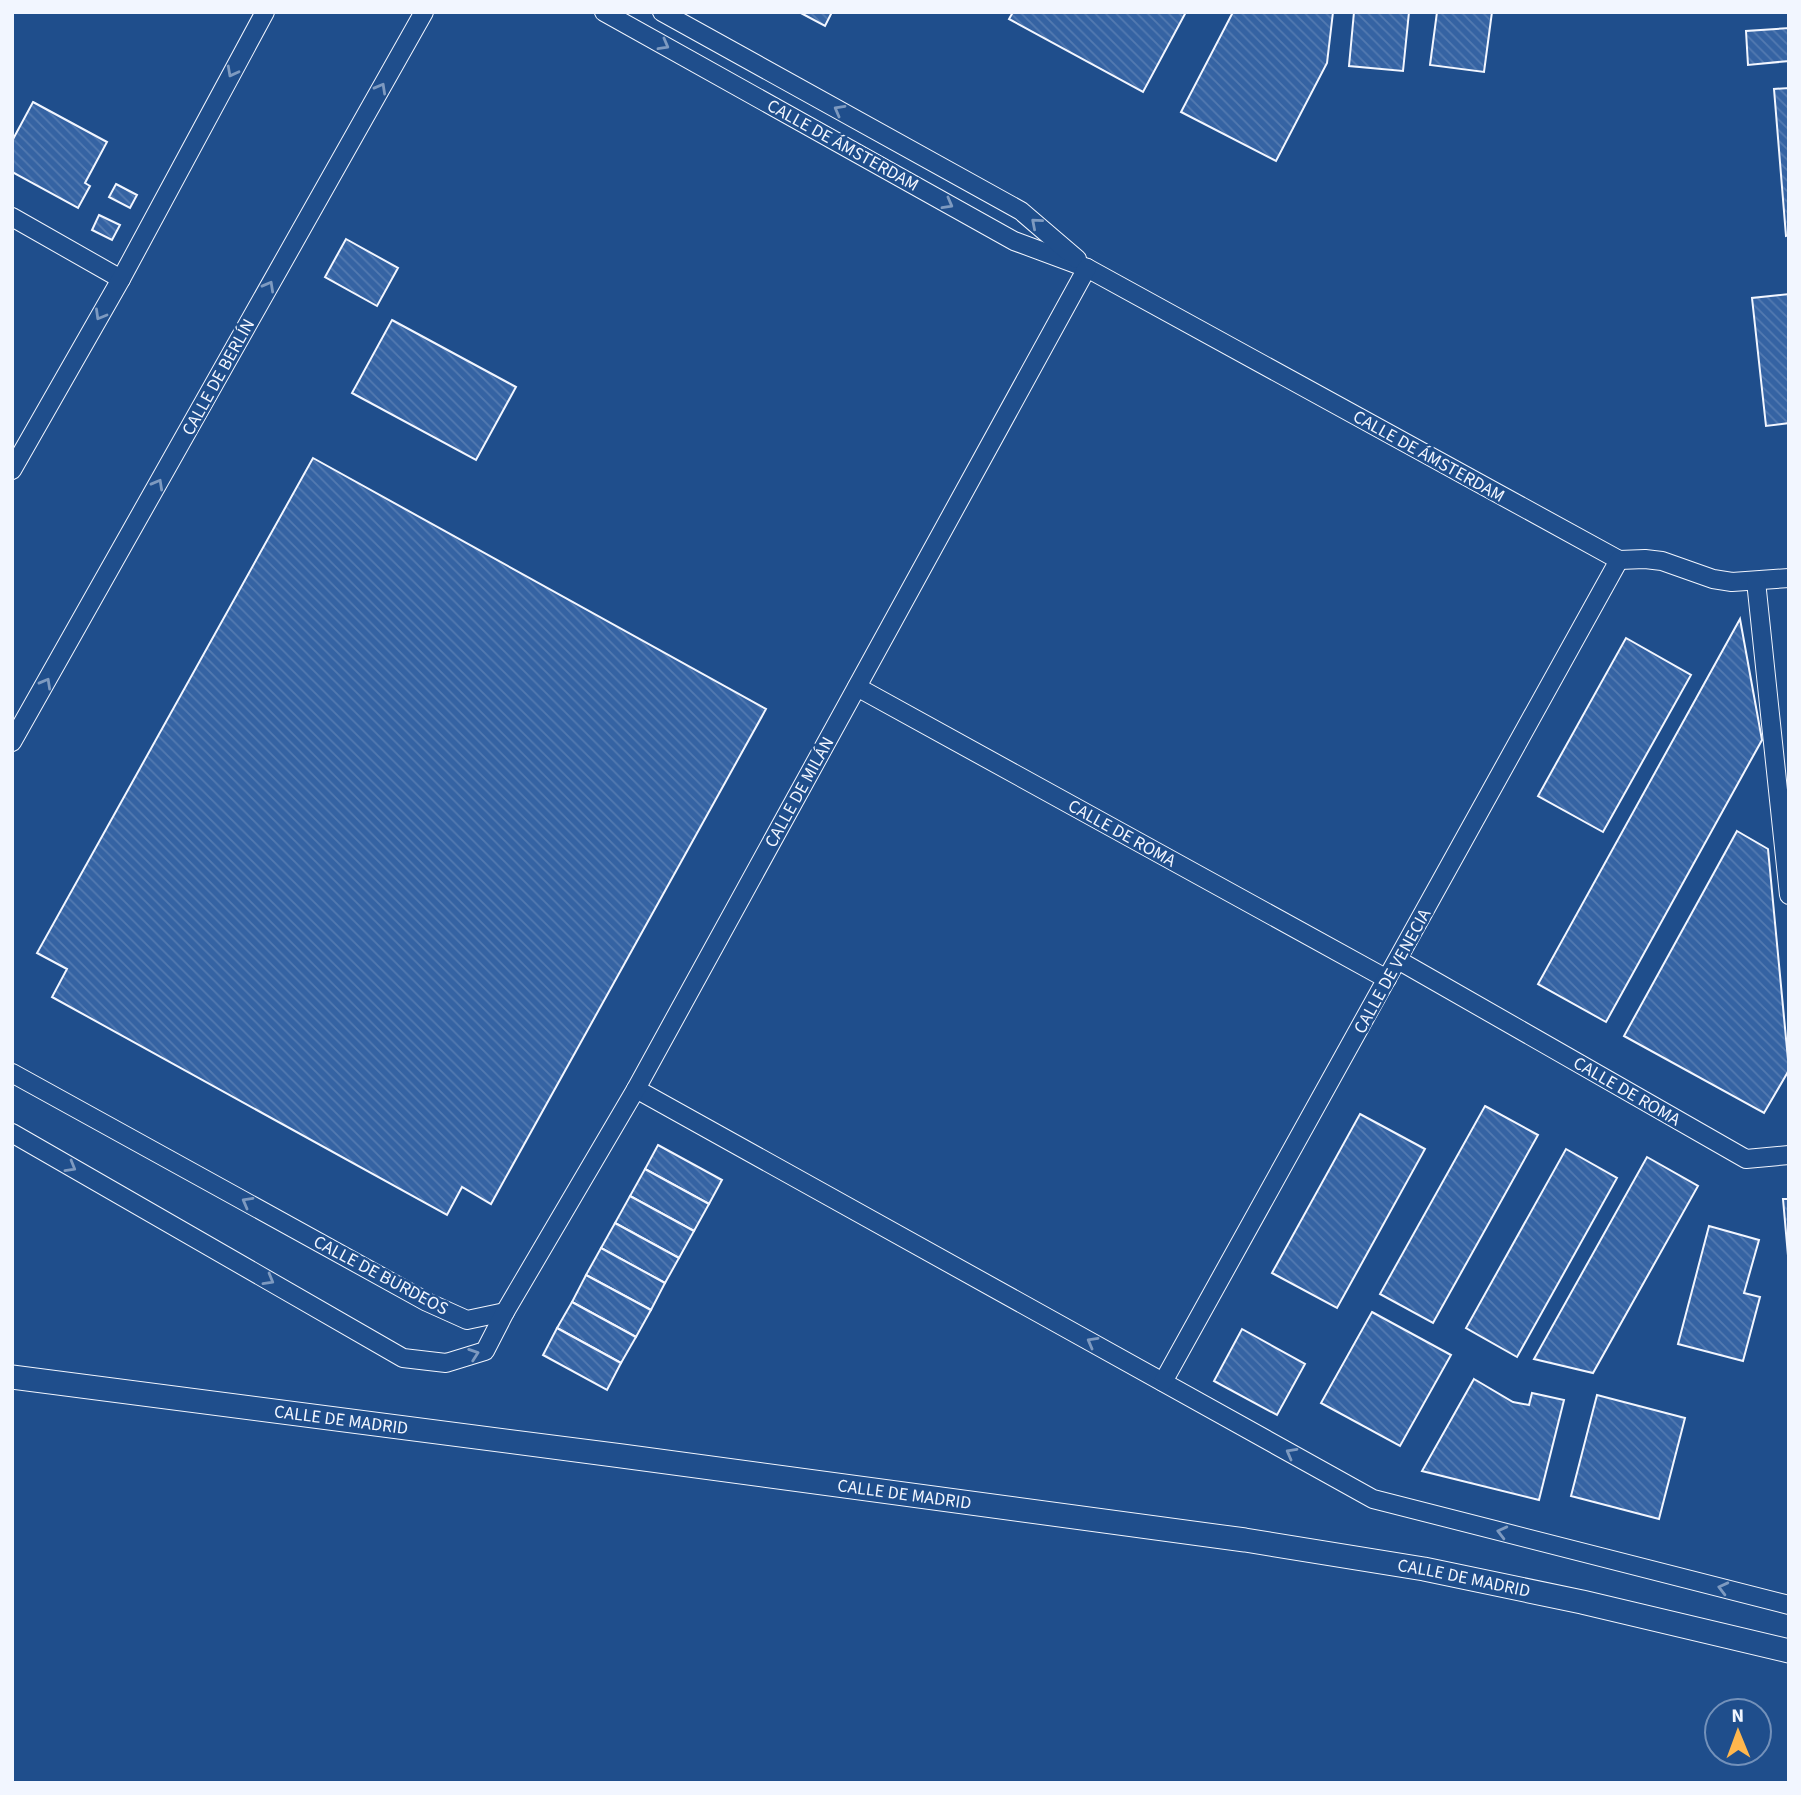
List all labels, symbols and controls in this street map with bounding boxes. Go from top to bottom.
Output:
one-way arrow [656,37,669,50]
one-way arrow [227,65,240,78]
one-way arrow [373,83,386,95]
street label: CALLE DE ÁMSTERDAM [762,93,923,198]
one-way arrow [833,105,846,118]
one-way arrow [941,196,953,209]
one-way arrow [1031,219,1044,231]
one-way arrow [261,281,274,294]
one-way arrow [95,308,108,321]
street label: CALLE DE BERLÍN [176,314,261,440]
street label: CALLE DE ÁMSTERDAM [1348,404,1509,509]
one-way arrow [150,479,163,492]
one-way arrow [38,677,51,690]
street label: CALLE DE MILÁN [759,732,840,852]
street label: CALLE DE ROMA [1063,793,1180,874]
street label: CALLE DE VENECIA [1348,904,1437,1038]
street label: CALLE DE ROMA [1569,1051,1685,1132]
one-way arrow [64,1159,77,1172]
one-way arrow [242,1197,254,1210]
street label: CALLE DE BURDEOS [309,1229,453,1322]
one-way arrow [261,1272,274,1285]
one-way arrow [1087,1337,1099,1350]
one-way arrow [467,1348,479,1362]
street label: CALLE DE MADRID [273,1399,410,1441]
one-way arrow [1286,1448,1298,1461]
street label: CALLE DE MADRID [836,1473,973,1516]
one-way arrow [1496,1526,1508,1540]
street label: CALLE DE MADRID [1396,1553,1533,1604]
one-way arrow [1717,1582,1729,1596]
north arrow [1703,1697,1773,1767]
text: N [1731,1703,1744,1730]

